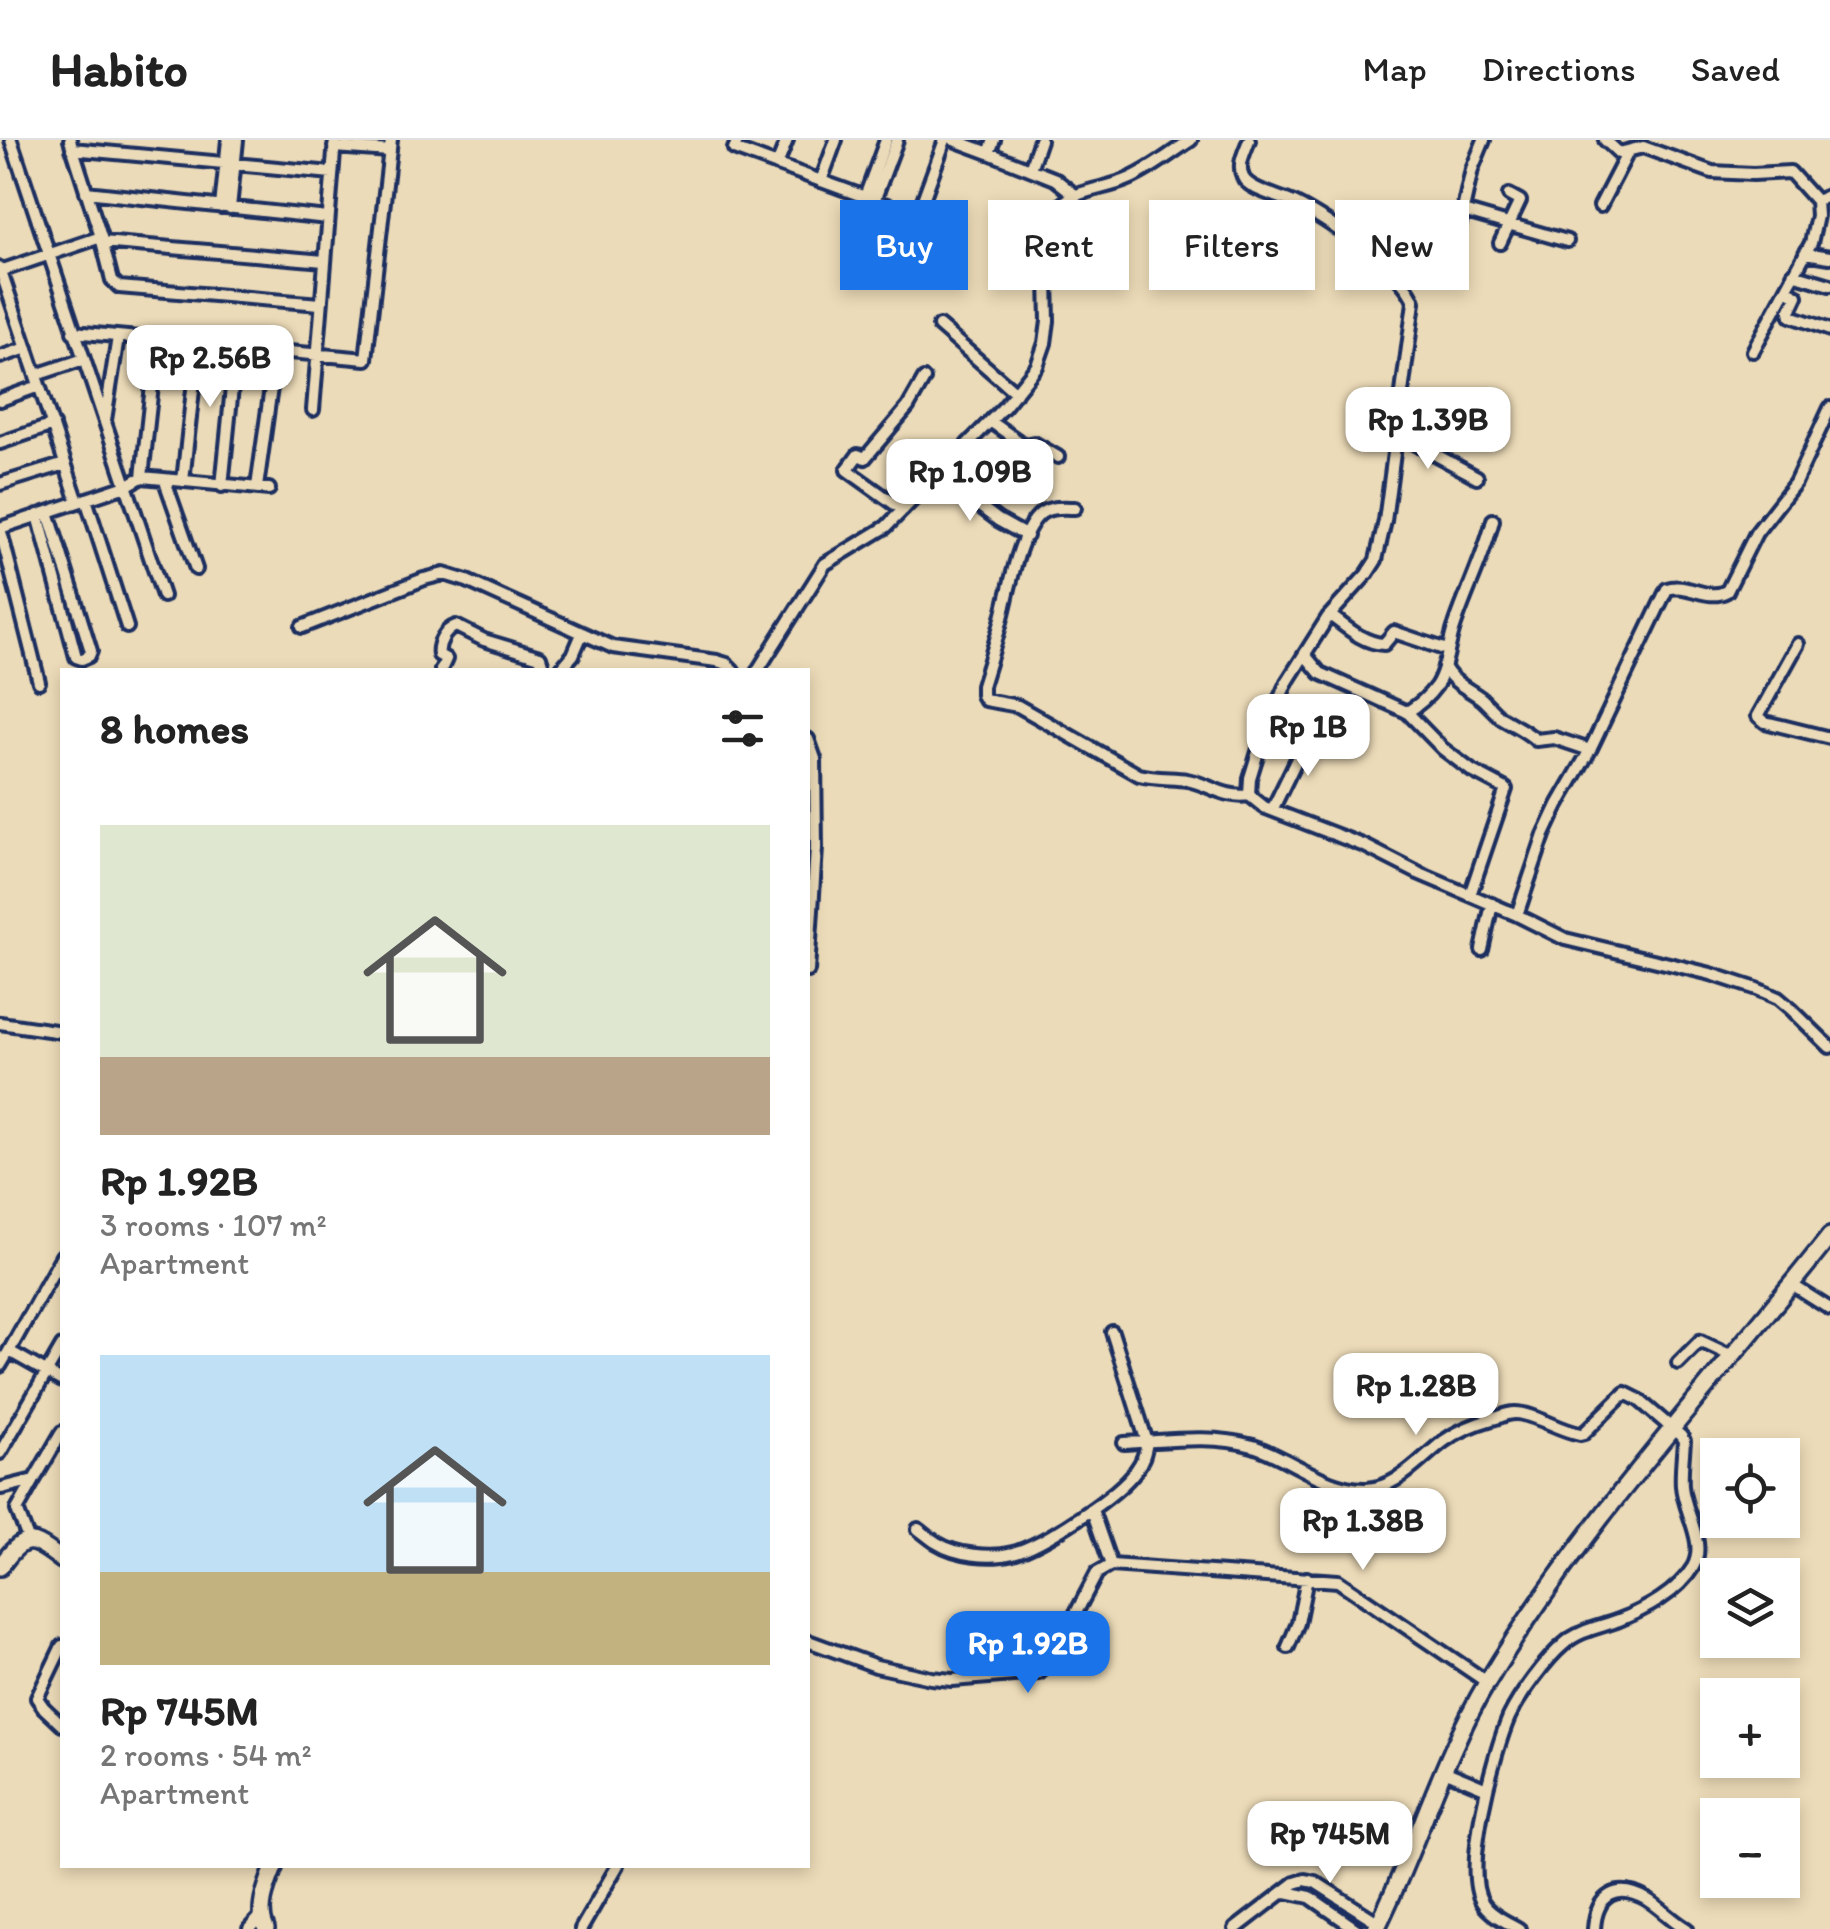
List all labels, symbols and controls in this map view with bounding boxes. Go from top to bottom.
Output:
text: Habito [50,40,188,98]
text: Map [1363,48,1427,90]
text: Directions [1482,48,1636,90]
text: Saved [1691,48,1780,90]
chip: Buy [840,200,968,290]
chip: Rent [988,200,1129,290]
chip: Filters [1149,200,1315,290]
chip: New [1335,200,1469,290]
pin: Rp 2.56B [107,325,313,410]
text: Rp 2.56B [149,338,271,376]
pin: Rp 1.39B [1325,387,1531,472]
text: Rp 1.39B [1367,400,1489,438]
pin: Rp 1.09B [867,439,1073,524]
text: Rp 1.09B [908,452,1032,490]
pin: Rp 1B [1238,694,1378,779]
icon: filters [715,701,770,756]
text: 8 homes [100,703,249,754]
text: Rp 1B [1269,707,1347,745]
icon: home [345,890,525,1070]
text: Rp 1.92B [100,1155,258,1206]
text: 3 rooms · 107 m² [100,1206,327,1244]
text: Apartment [100,1244,249,1282]
pin: Rp 1.28B [1313,1353,1519,1438]
text: Rp 1.28B [1355,1366,1477,1404]
icon: home [345,1420,525,1600]
map controls [1700,1438,1800,1898]
button: locate [1700,1438,1800,1538]
pin: Rp 1.38B [1260,1488,1466,1573]
text: Rp 1.38B [1302,1501,1424,1539]
button: layers [1700,1558,1800,1658]
pin: Rp 1.92B [925,1611,1131,1696]
text: Rp 1.92B [968,1624,1088,1662]
button: + [1700,1678,1800,1778]
text: Rp 745M [100,1685,259,1736]
text: 2 rooms · 54 m² [100,1736,312,1774]
text: Apartment [100,1774,249,1812]
button: − [1700,1798,1800,1898]
pin: Rp 745M [1238,1801,1422,1886]
text: Rp 745M [1269,1814,1391,1852]

